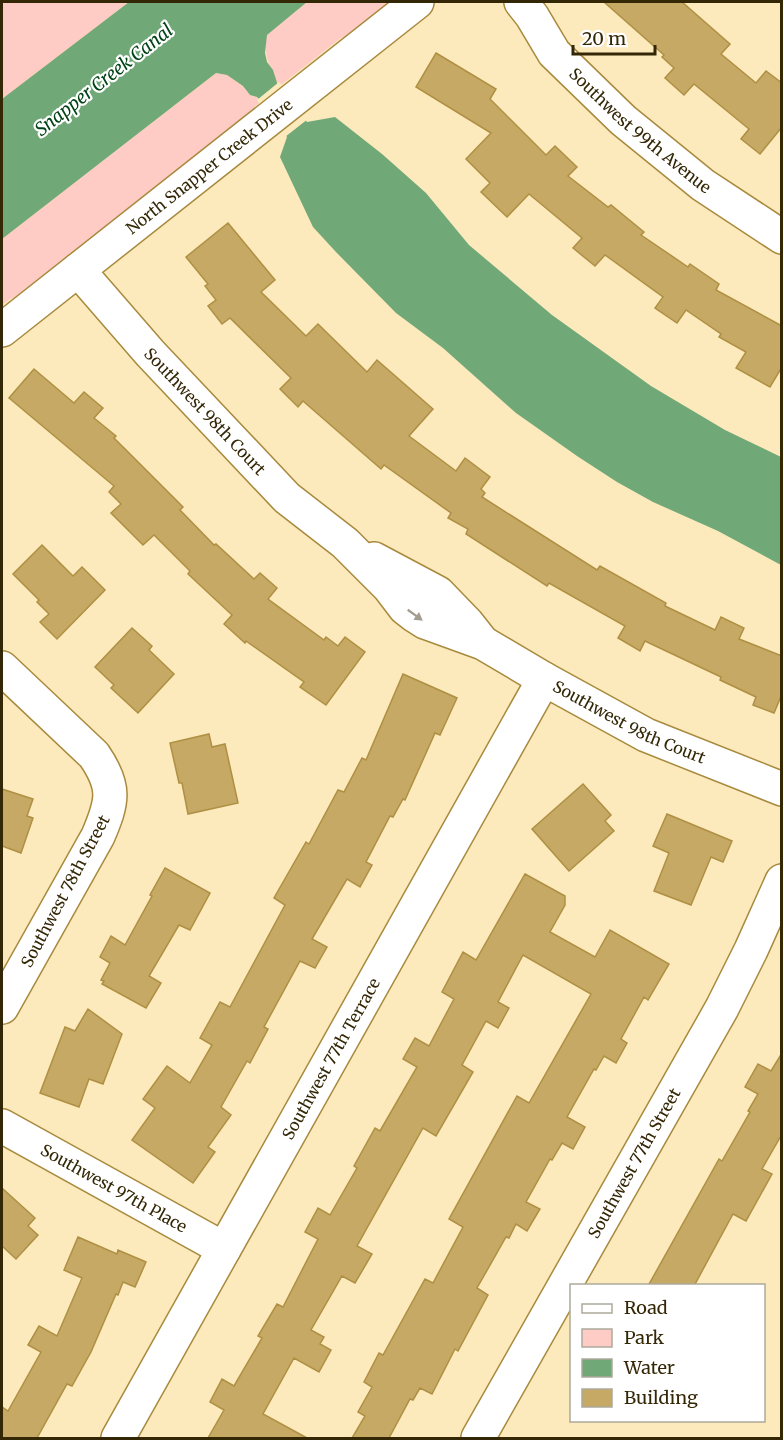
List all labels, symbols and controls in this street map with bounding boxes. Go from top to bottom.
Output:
scale bar [573,18,656,56]
water label: Snapper Creek Canal [30,19,177,141]
text: 20 m [582,27,626,50]
street label: Southwest 99th Avenue [565,64,715,197]
street label: North Snapper Creek Drive [122,94,296,238]
street label: Southwest 98th Court [140,343,270,480]
one-way arrow [407,608,422,620]
street label: Southwest 98th Court [550,676,709,768]
street label: Southwest 78th Street [16,811,114,971]
street label: Southwest 77th Terrace [278,974,384,1143]
street label: Southwest 77th Street [583,1084,685,1242]
street label: Southwest 97th Place [37,1140,191,1237]
legend [570,1284,765,1422]
text: Road [624,1296,668,1319]
text: Park [624,1326,665,1349]
text: Water [623,1356,675,1379]
text: Building [624,1386,698,1409]

